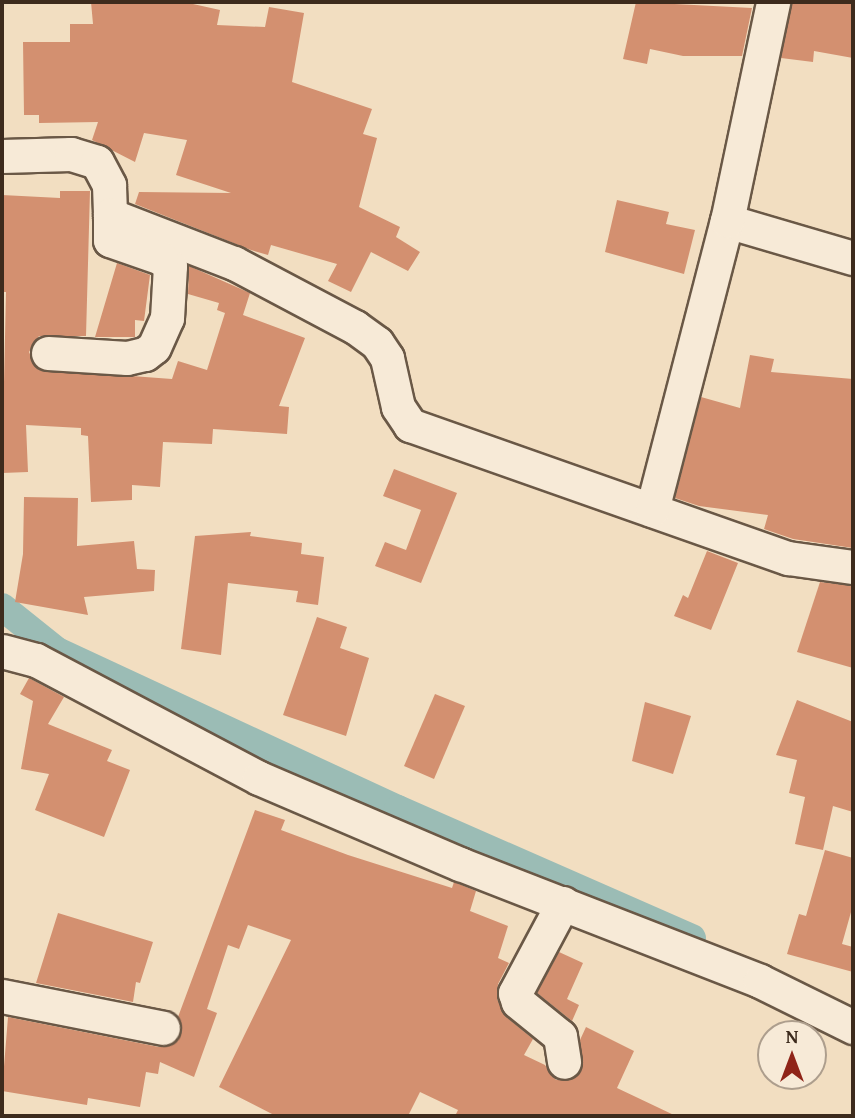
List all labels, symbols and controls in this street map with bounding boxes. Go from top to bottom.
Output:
north arrow [757,1020,827,1090]
text: N [786,1022,798,1050]

